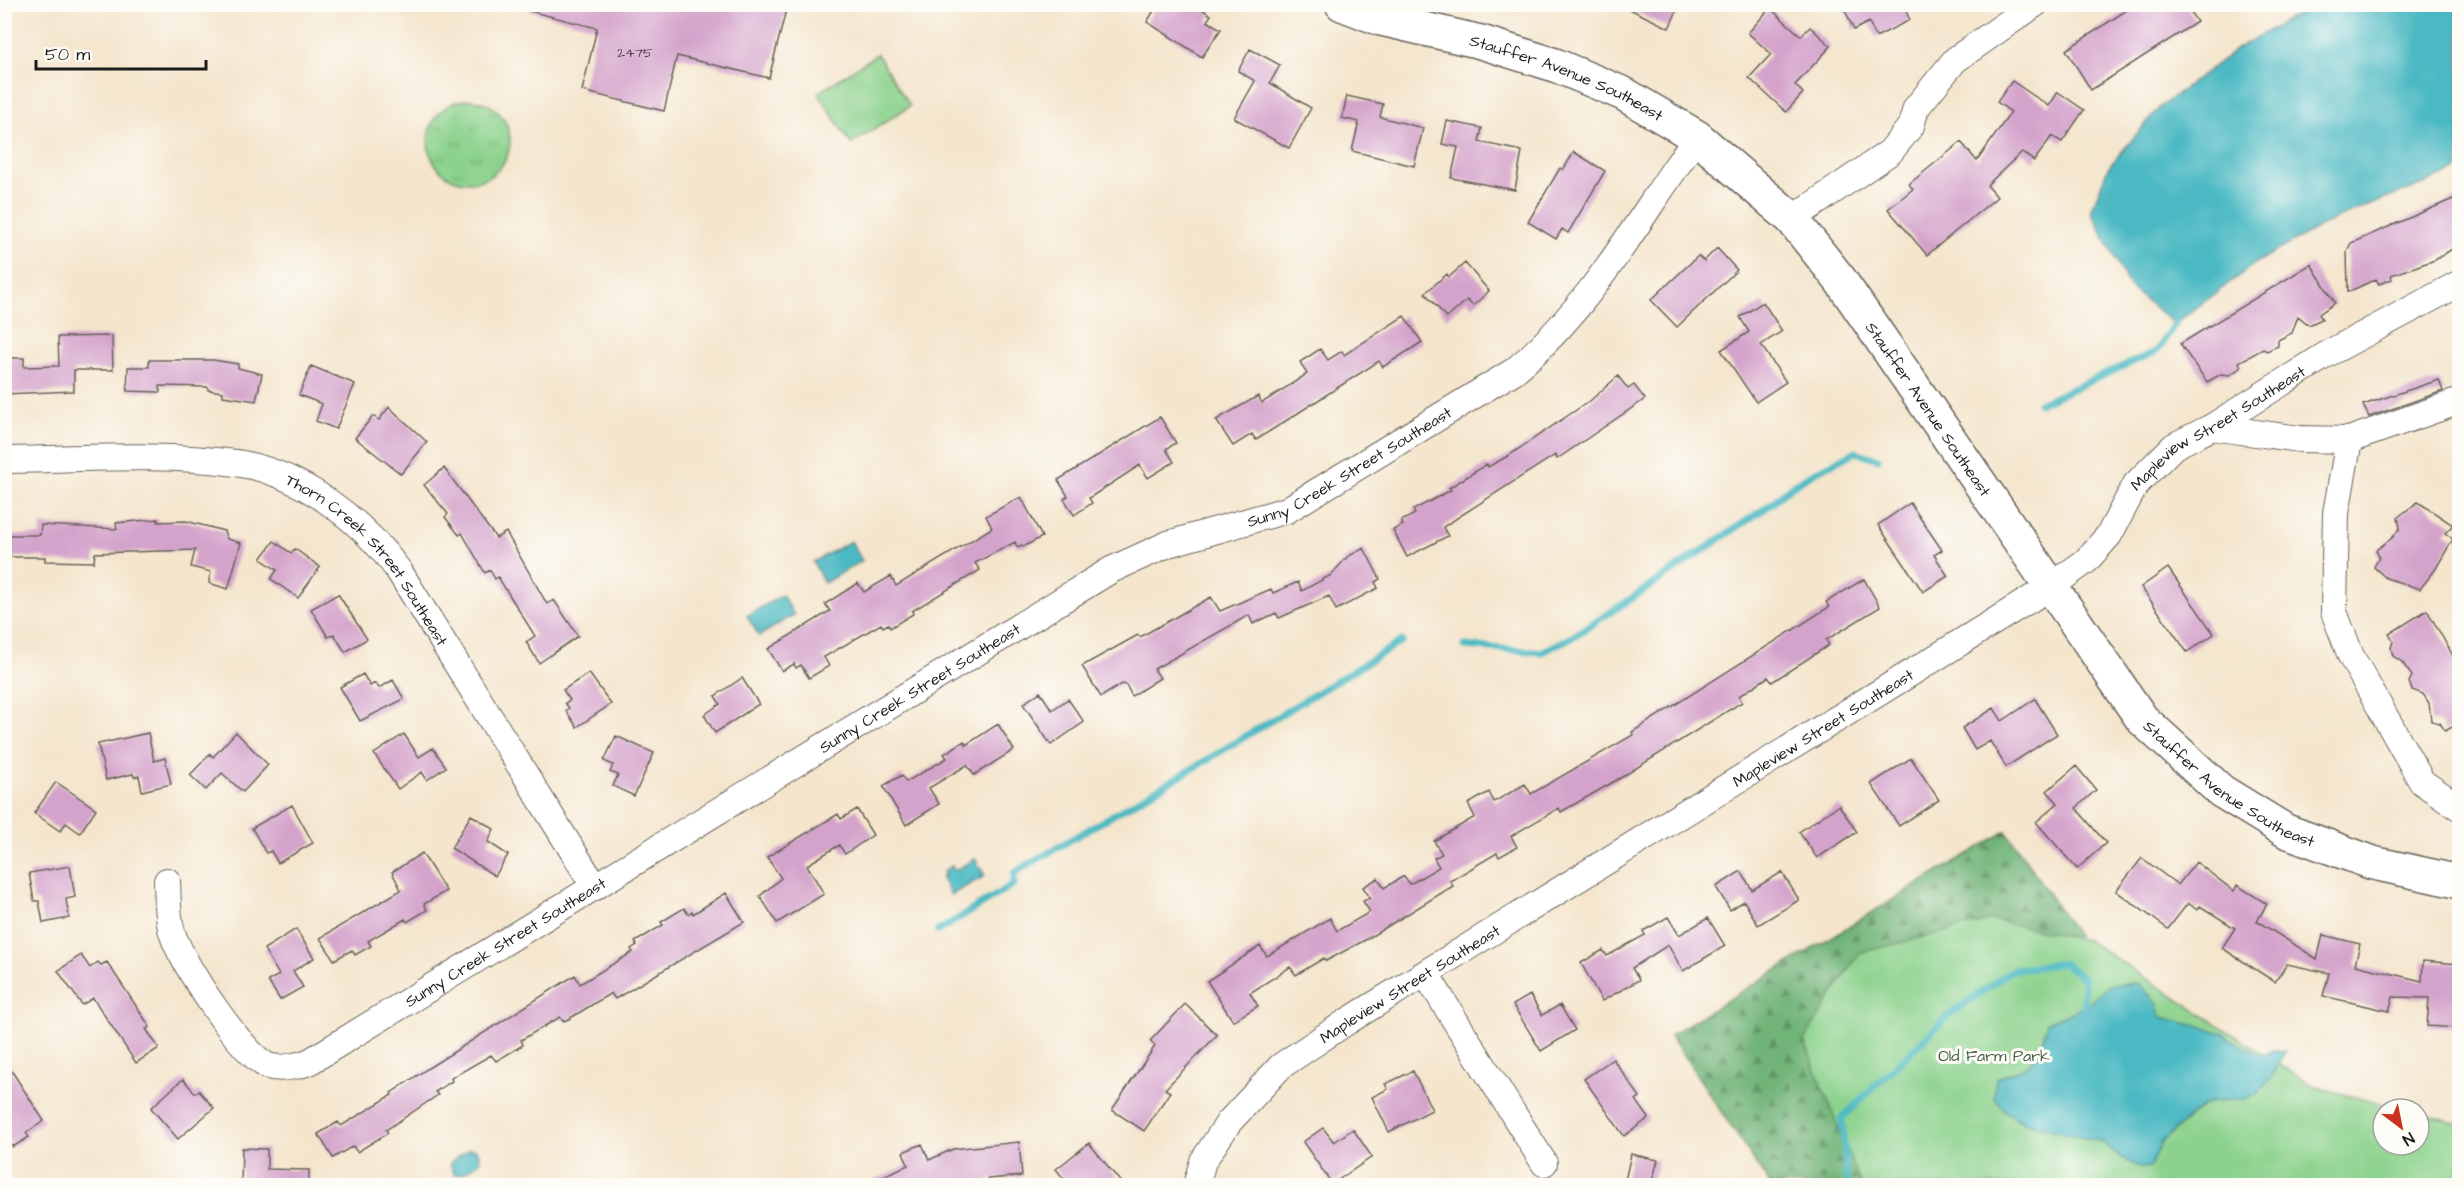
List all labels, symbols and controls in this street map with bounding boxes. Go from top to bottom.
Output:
street label: Stauffer Avenue Southeast [1468,30,1667,127]
scale bar [36,33,206,71]
text: 50 m [45,42,90,67]
house number: 2475 [617,43,653,63]
street label: Stauffer Avenue Southeast [1860,318,1996,501]
street label: Mapleview Street Southeast [2126,360,2310,496]
street label: Sunny Creek Street Southeast [1245,402,1456,533]
street label: Thorn Creek Street Southeast [282,469,453,651]
street label: Sunny Creek Street Southeast [815,618,1025,758]
street label: Mapleview Street Southeast [1728,664,1918,793]
street label: Stauffer Avenue Southeast [2138,716,2318,853]
street label: Sunny Creek Street Southeast [401,872,611,1013]
street label: Mapleview Street Southeast [1315,919,1505,1049]
park label: Old Farm Park [1938,1045,2050,1067]
north arrow [2371,1097,2431,1157]
text: N [2398,1127,2419,1151]

